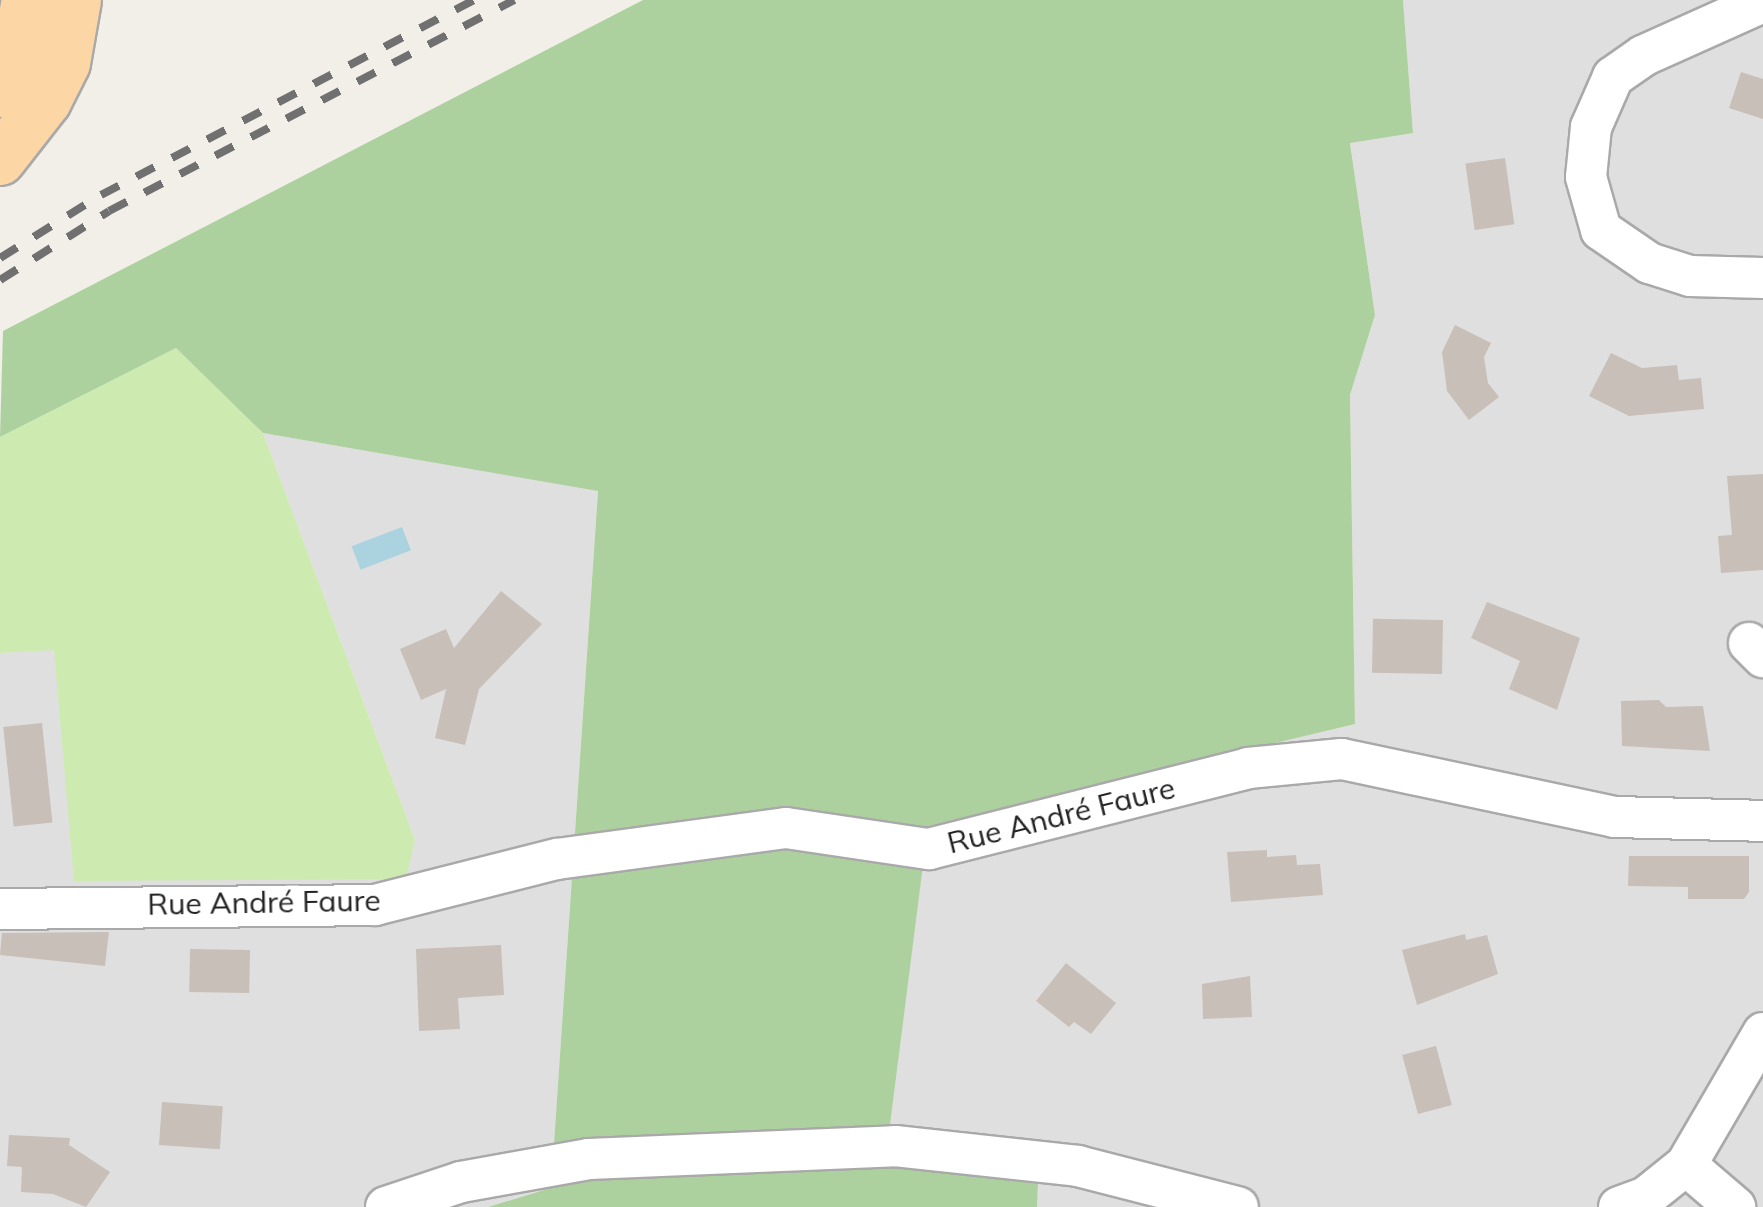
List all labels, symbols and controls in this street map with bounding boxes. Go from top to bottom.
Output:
street label: Rue André Faure [943,769,1179,861]
street label: Rue André Faure [147,882,381,922]

